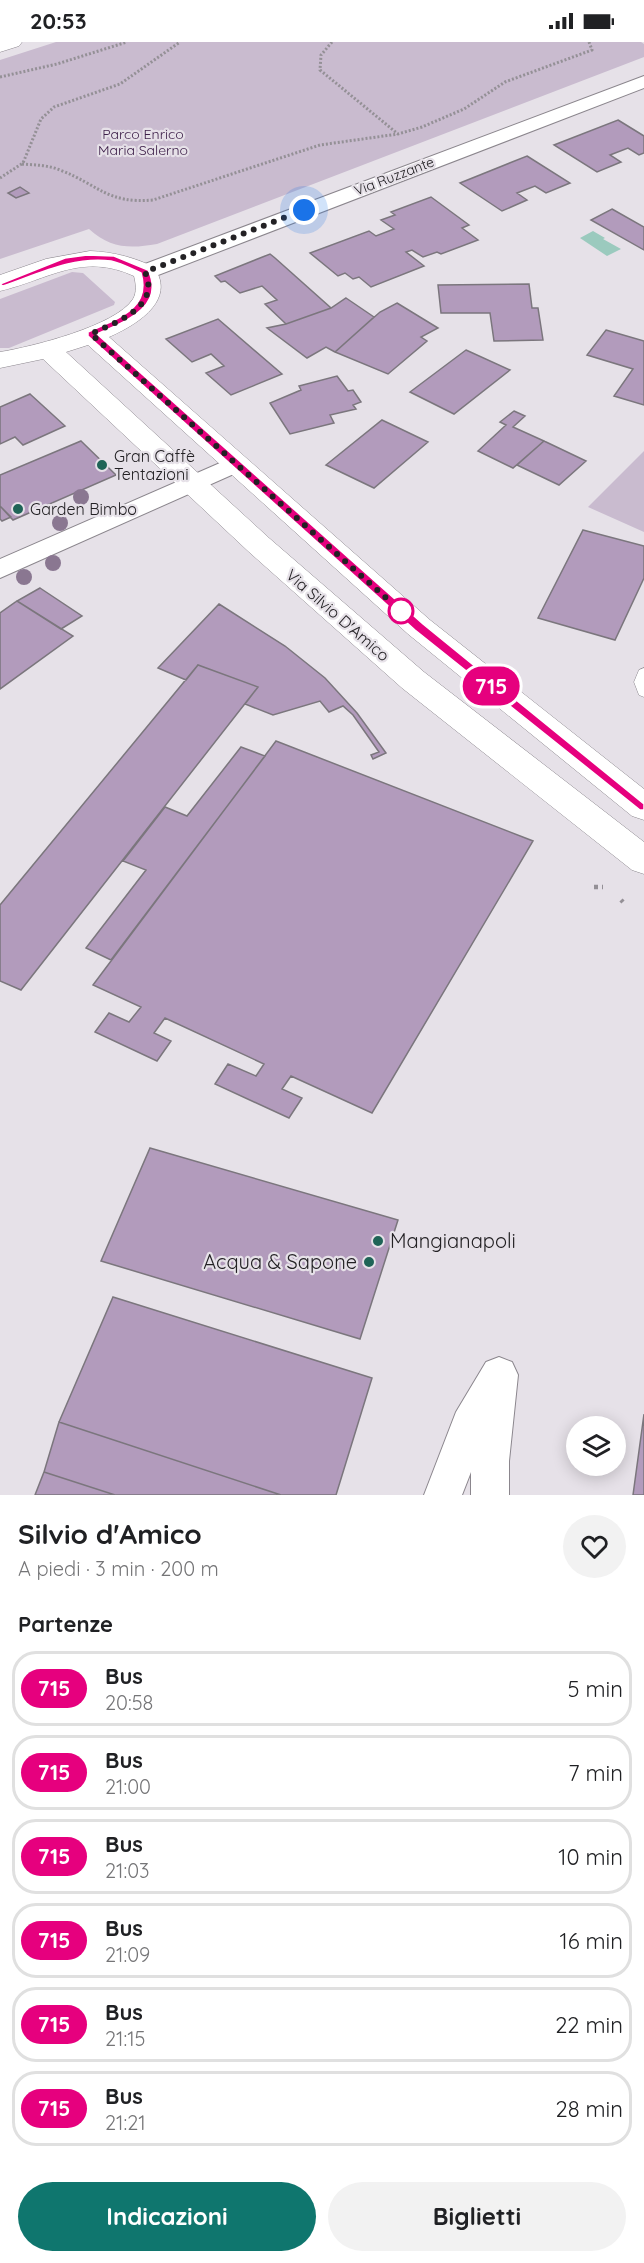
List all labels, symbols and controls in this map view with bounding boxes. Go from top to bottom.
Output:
text: 20:53 [30,7,87,35]
park label: Parco Enrico Maria Salerno [98,125,188,159]
street label: Via Ruzzante [351,152,437,200]
your location [289,195,319,225]
place label: Gran Caffè Tentazioni [114,446,195,484]
marker: Gran Caffè Tentazioni [95,458,109,472]
place label: Garden Bimbo [30,499,137,519]
marker: Garden Bimbo [11,502,25,516]
street label: Via Silvio D'Amico [282,565,394,665]
unlabelled marker [388,598,414,624]
line badge: 715 [456,666,526,706]
text: 715 [475,673,507,699]
place label: Mangianapoli [390,1228,516,1253]
marker: Mangianapoli [371,1234,385,1248]
place label: Acqua & Sapone [203,1249,357,1274]
marker: Acqua & Sapone [362,1255,376,1269]
map controls [566,1416,626,1476]
button: layers [566,1416,626,1476]
button: heart [563,1515,626,1578]
text: Silvio d'Amico [18,1516,202,1551]
text: A piedi · 3 min · 200 m [18,1556,219,1581]
text: Partenze [18,1610,113,1638]
text: Bus [105,1662,143,1690]
text: 715 [38,1675,70,1701]
text: 5 min [568,1675,623,1703]
text: 20:58 [105,1690,153,1715]
text: Bus [105,1746,143,1774]
text: 715 [38,1759,70,1785]
text: 7 min [568,1759,623,1787]
text: 21:00 [105,1774,151,1799]
text: Bus [105,1830,143,1858]
text: 715 [38,1843,70,1869]
text: 10 min [558,1843,623,1871]
text: 21:03 [105,1858,150,1883]
text: Bus [105,1914,143,1942]
text: 715 [38,1927,70,1953]
text: 16 min [560,1927,623,1955]
text: 21:09 [105,1942,150,1967]
text: Bus [105,1998,143,2026]
text: 715 [38,2011,70,2037]
text: 22 min [555,2011,623,2039]
text: 21:15 [105,2026,146,2051]
text: Bus [105,2082,143,2110]
text: 715 [38,2095,70,2121]
text: 28 min [555,2095,623,2123]
text: 21:21 [105,2110,146,2135]
button: Indicazioni [18,2182,316,2251]
button: Biglietti [328,2182,626,2251]

